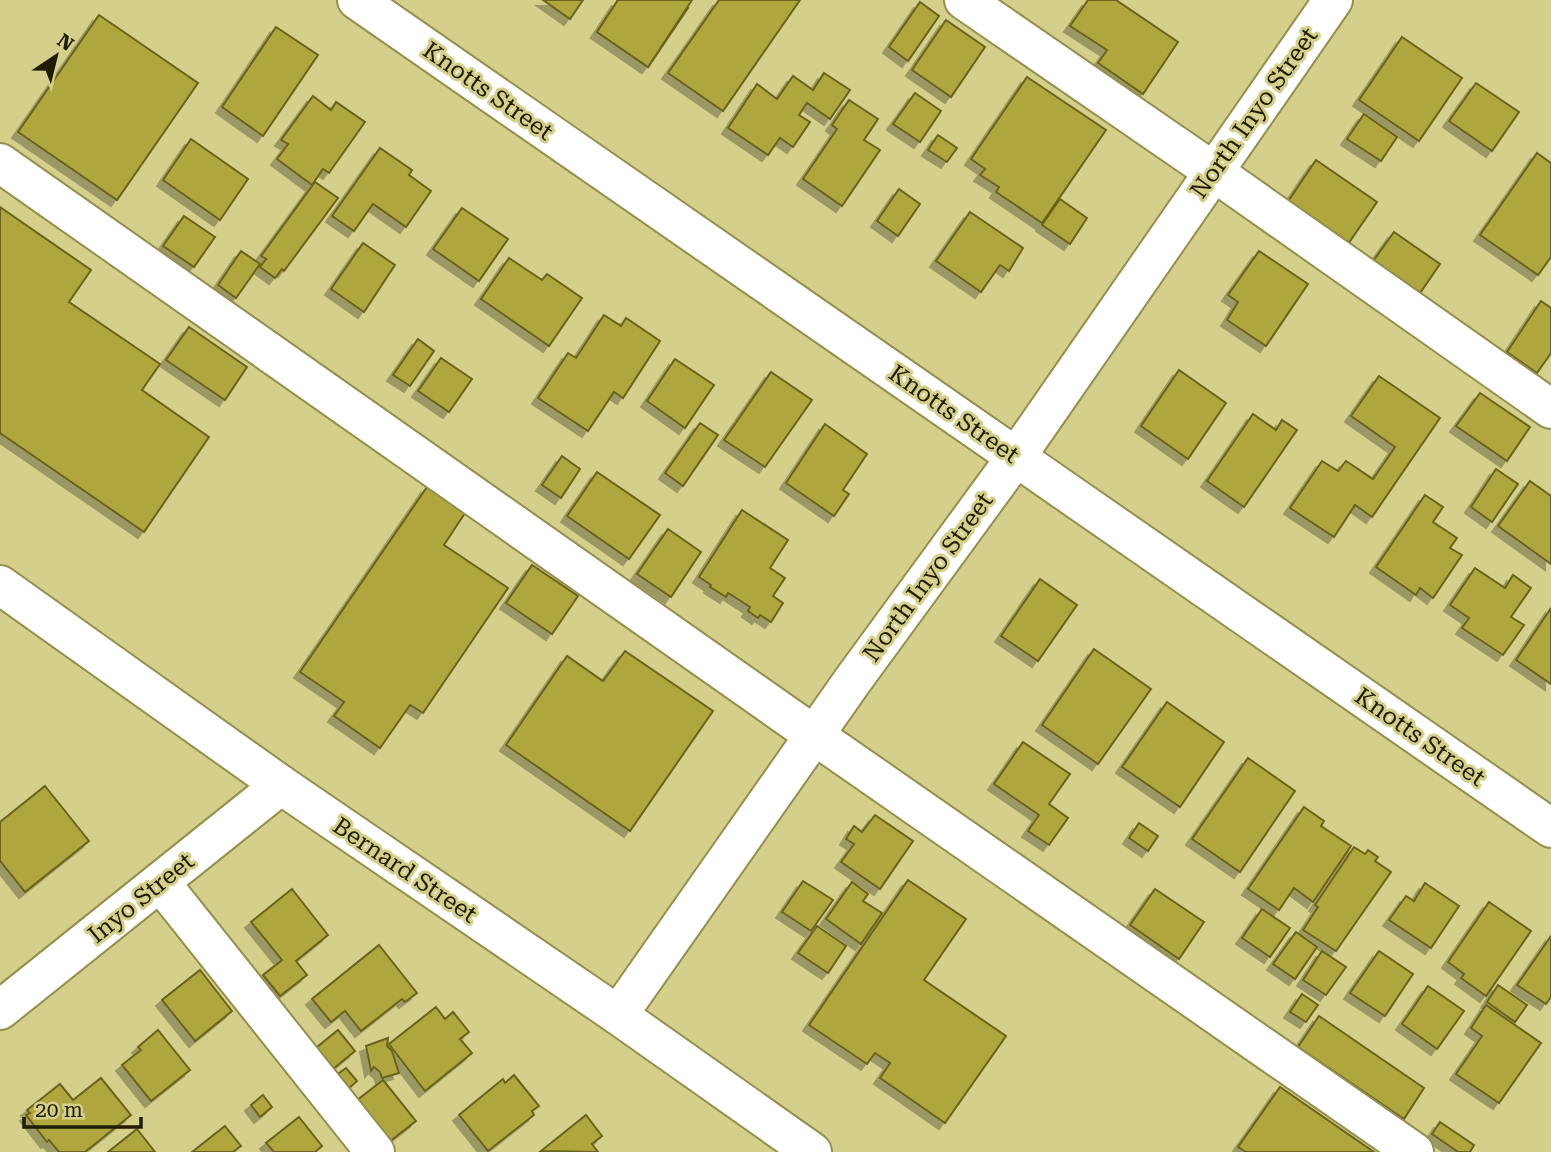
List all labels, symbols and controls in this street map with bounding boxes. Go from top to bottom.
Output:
north arrow [21,21,91,91]
street label: North Inyo Street [1185,22,1323,204]
text: N [53,29,78,56]
street label: Knotts Street [418,36,558,146]
street label: Knotts Street [884,359,1024,469]
street label: North Inyo Street [857,487,999,667]
street label: Knotts Street [1350,682,1490,792]
street label: Bernard Street [328,812,482,928]
street label: Inyo Street [83,847,199,949]
scale bar [24,1086,142,1130]
text: 20 m [35,1098,83,1122]

